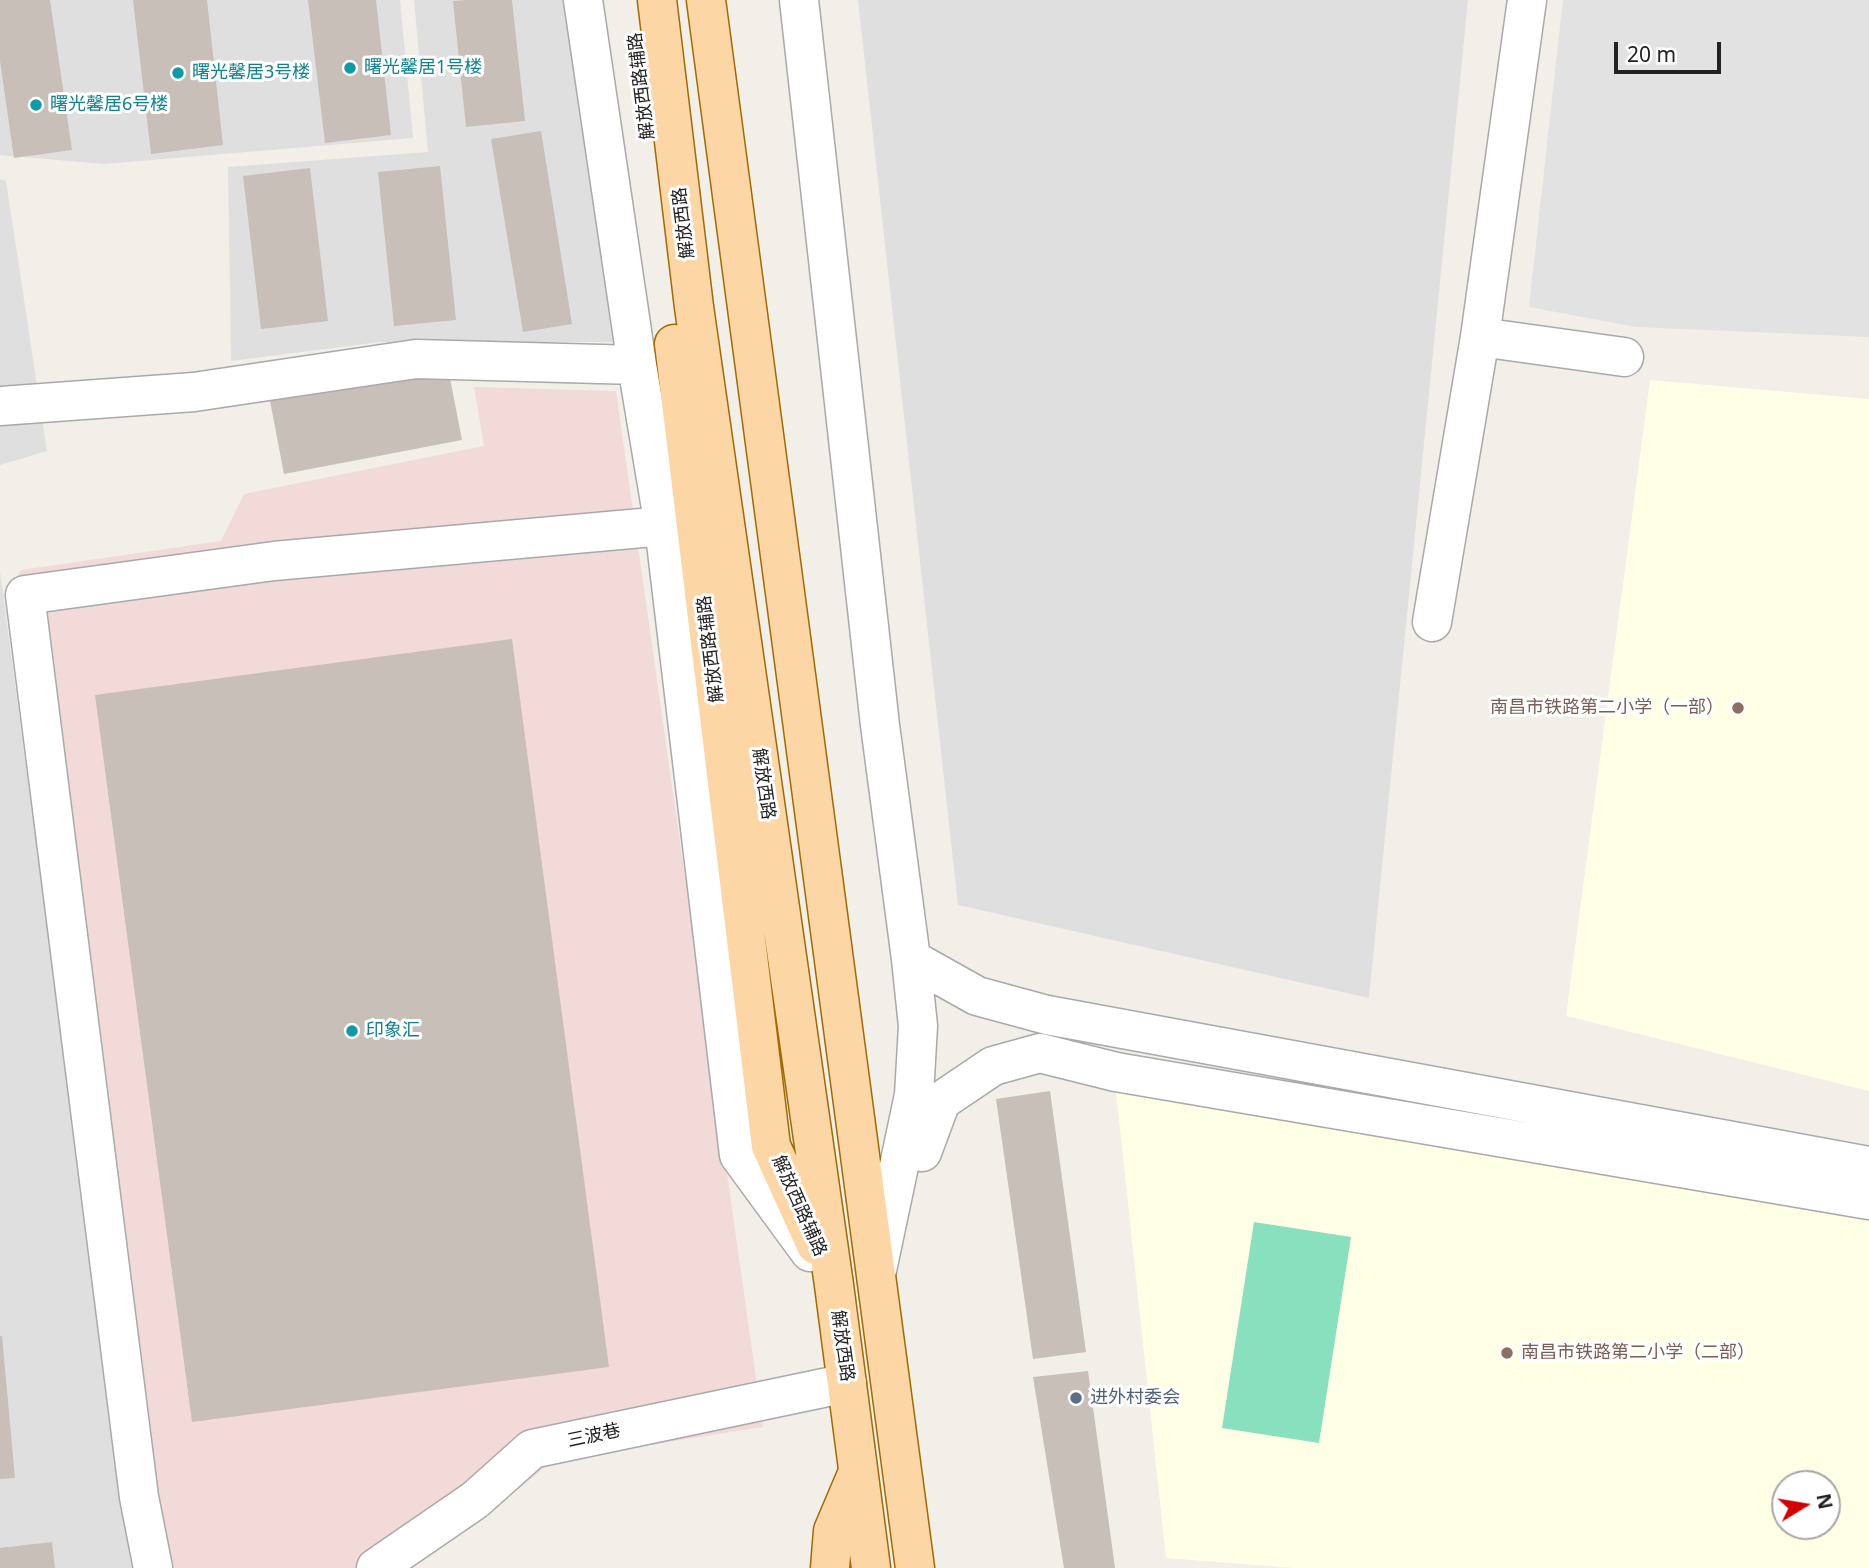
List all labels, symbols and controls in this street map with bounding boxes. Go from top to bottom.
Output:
scale bar [1617,28,1724,72]
street label: 解放西路辅路 [625,31,659,141]
text: 20 m [1627,40,1676,68]
place label: 曙光馨居1号楼 [364,57,482,79]
marker: 曙光馨居1号楼 [342,60,358,76]
place label: 曙光馨居3号楼 [192,62,310,84]
marker: 曙光馨居3号楼 [170,65,186,81]
place label: 曙光馨居6号楼 [50,94,168,116]
marker: 曙光馨居6号楼 [28,97,44,113]
street label: 解放西路 [669,186,699,260]
street label: 解放西路辅路 [694,594,728,704]
place label: 南昌市铁路第二小学（一部） [1490,697,1724,719]
marker: 南昌市铁路第二小学（一部） [1730,700,1746,716]
street label: 解放西路 [747,747,779,821]
place label: 印象汇 [366,1020,420,1042]
marker: 印象汇 [344,1023,360,1039]
street label: 解放西路辅路 [767,1152,831,1260]
street label: 解放西路 [826,1309,858,1383]
place label: 南昌市铁路第二小学（二部） [1521,1342,1755,1364]
marker: 南昌市铁路第二小学（二部） [1499,1345,1515,1361]
place label: 进外村委会 [1090,1387,1180,1409]
marker: 进外村委会 [1068,1390,1084,1406]
street label: 三波巷 [565,1420,623,1452]
north arrow [1771,1470,1841,1540]
text: N [1810,1491,1839,1511]

